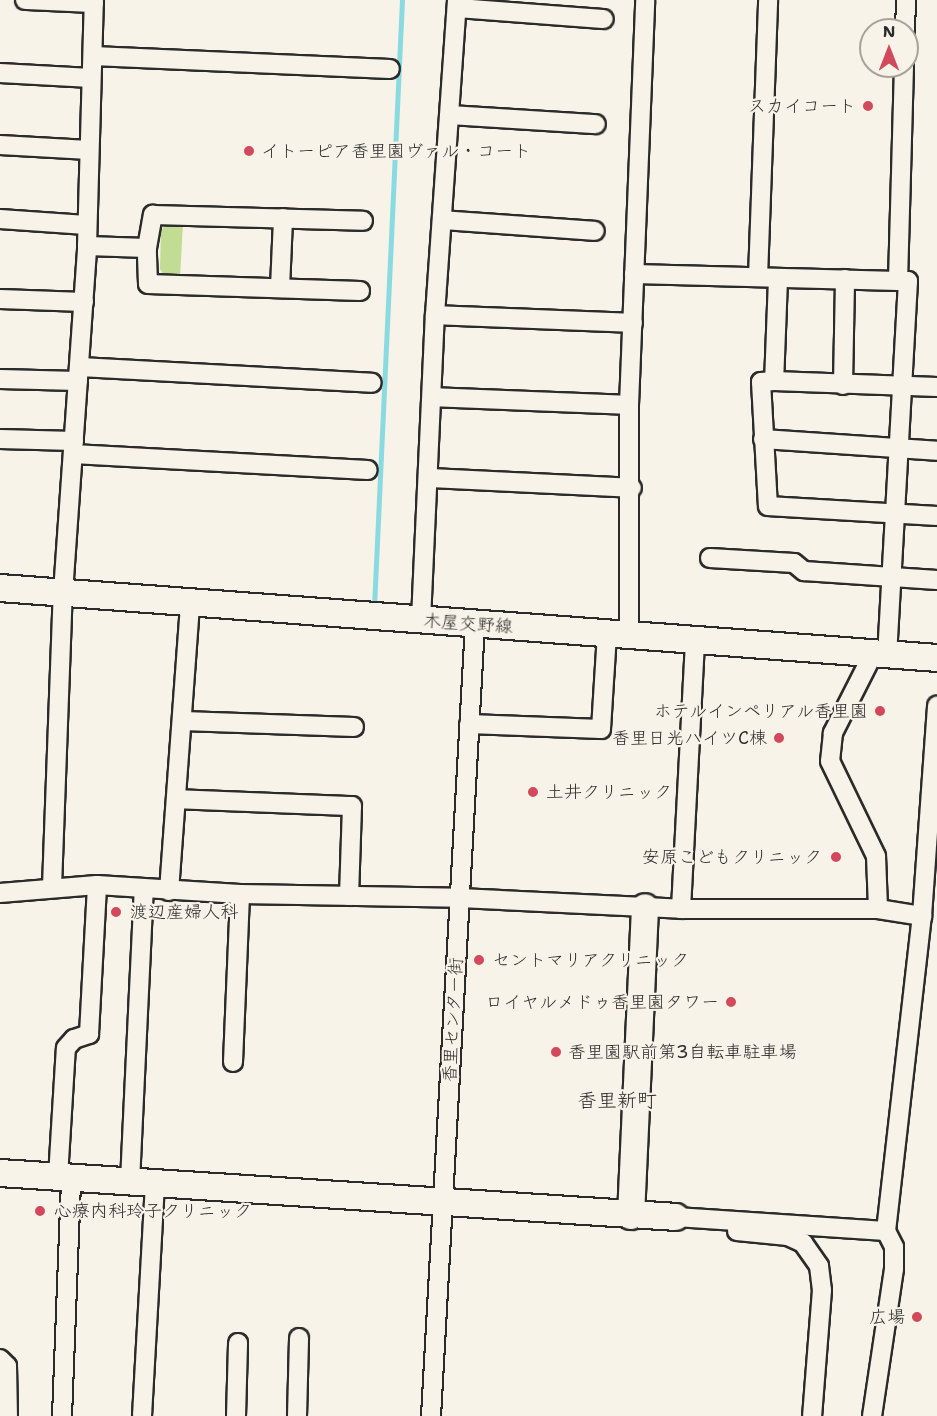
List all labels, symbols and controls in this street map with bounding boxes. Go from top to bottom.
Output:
north arrow [859,18,919,78]
text: N [883,21,895,42]
place label: スカイコート [748,95,856,117]
marker: スカイコート [861,99,875,113]
place label: イトーピア香里園ヴァル・コート [261,140,531,162]
marker: イトーピア香里園ヴァル・コート [242,144,256,158]
street label: 木屋交野線 [422,610,514,638]
place label: ホテルインペリアル香里園 [652,700,868,722]
marker: ホテルインペリアル香里園 [873,704,887,718]
place label: 香里日光ハイツC棟 [612,727,767,749]
marker: 香里日光ハイツC棟 [772,731,786,745]
place label: 土井クリニック [546,781,672,803]
marker: 土井クリニック [524,783,542,801]
place label: 安原こどもクリニック [642,846,822,868]
marker: 安原こどもクリニック [827,848,845,866]
place label: 渡辺産婦人科 [130,901,238,923]
marker: 渡辺産婦人科 [107,903,125,921]
place label: セントマリアクリニック [492,949,690,971]
marker: セントマリアクリニック [470,951,488,969]
street label: 香里センター街 [439,957,467,1083]
place label: ロイヤルメドゥ香里園タワー [485,991,719,1013]
marker: ロイヤルメドゥ香里園タワー [724,995,738,1009]
place label: 香里園駅前第3自転車駐車場 [568,1041,797,1063]
marker: 香里園駅前第3自転車駐車場 [549,1045,563,1059]
district label: 香里新町 [577,1088,657,1112]
place label: 心療内科玲子クリニック [54,1200,252,1222]
marker: 心療内科玲子クリニック [31,1202,49,1220]
place label: 広場 [869,1306,905,1328]
marker: 広場 [910,1310,924,1324]

